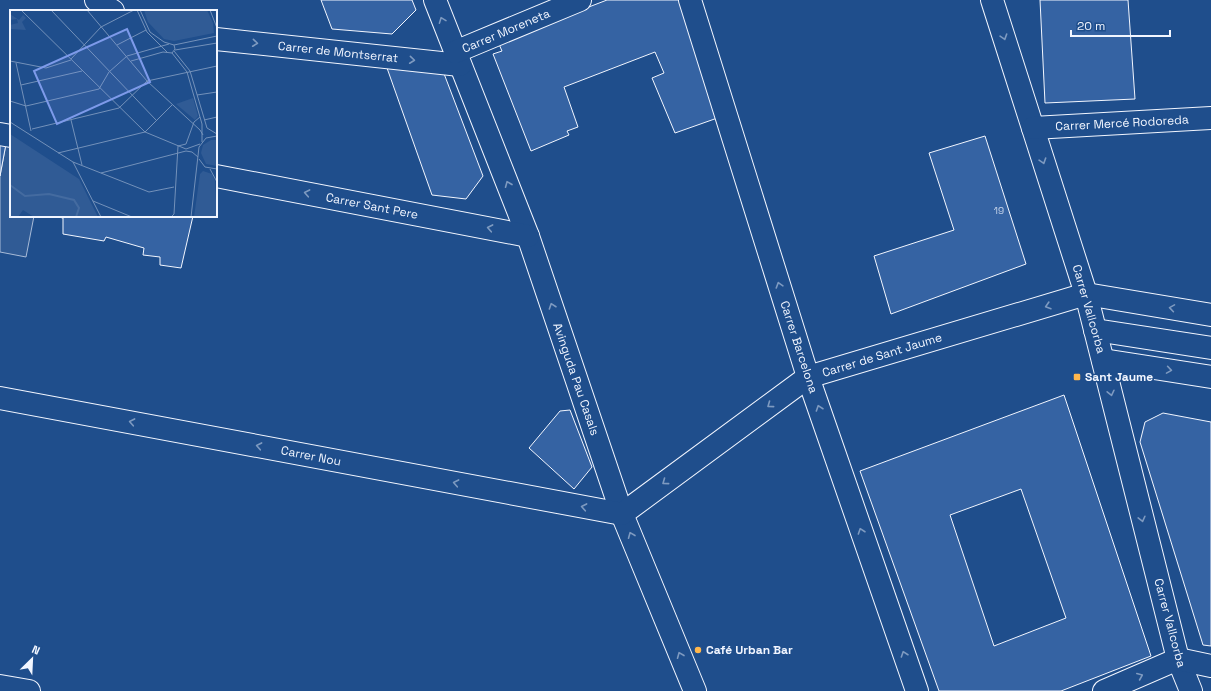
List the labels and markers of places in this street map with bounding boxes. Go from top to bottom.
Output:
place label: Sant Jaume [1085,369,1153,385]
marker: Sant Jaume [1072,372,1082,382]
place label: Café Urban Bar [706,642,793,658]
marker: Café Urban Bar [693,645,703,655]

